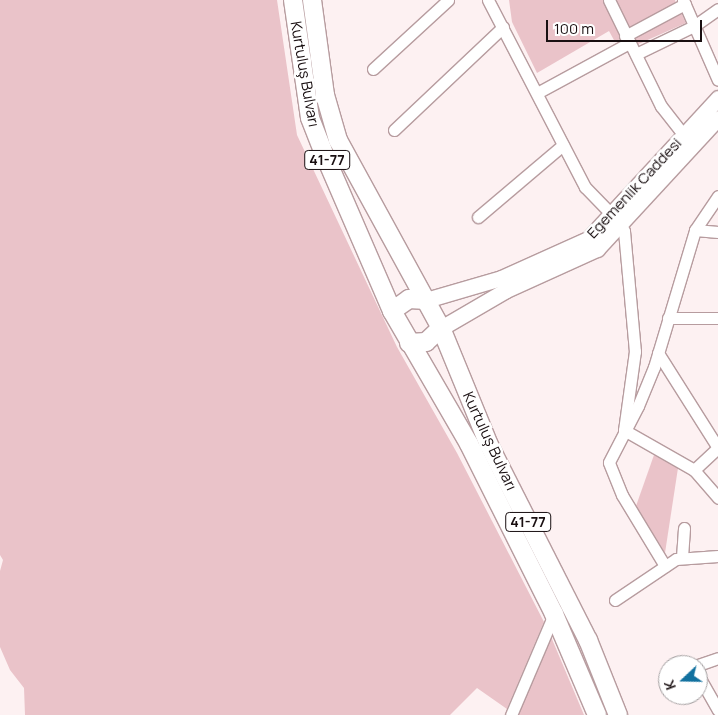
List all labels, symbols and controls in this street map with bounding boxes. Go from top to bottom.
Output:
scale bar [548,10,704,42]
text: 100 m [554,18,594,39]
street label: Kurtuluş Bulvarı [287,20,323,128]
street label: Egemenlik Caddesi [583,134,685,242]
road number: 41-77 [303,148,351,172]
street label: Kurtuluş Bulvarı [459,389,521,493]
road number: 41-77 [504,511,552,534]
north arrow [658,655,708,705]
text: K [659,678,680,693]

